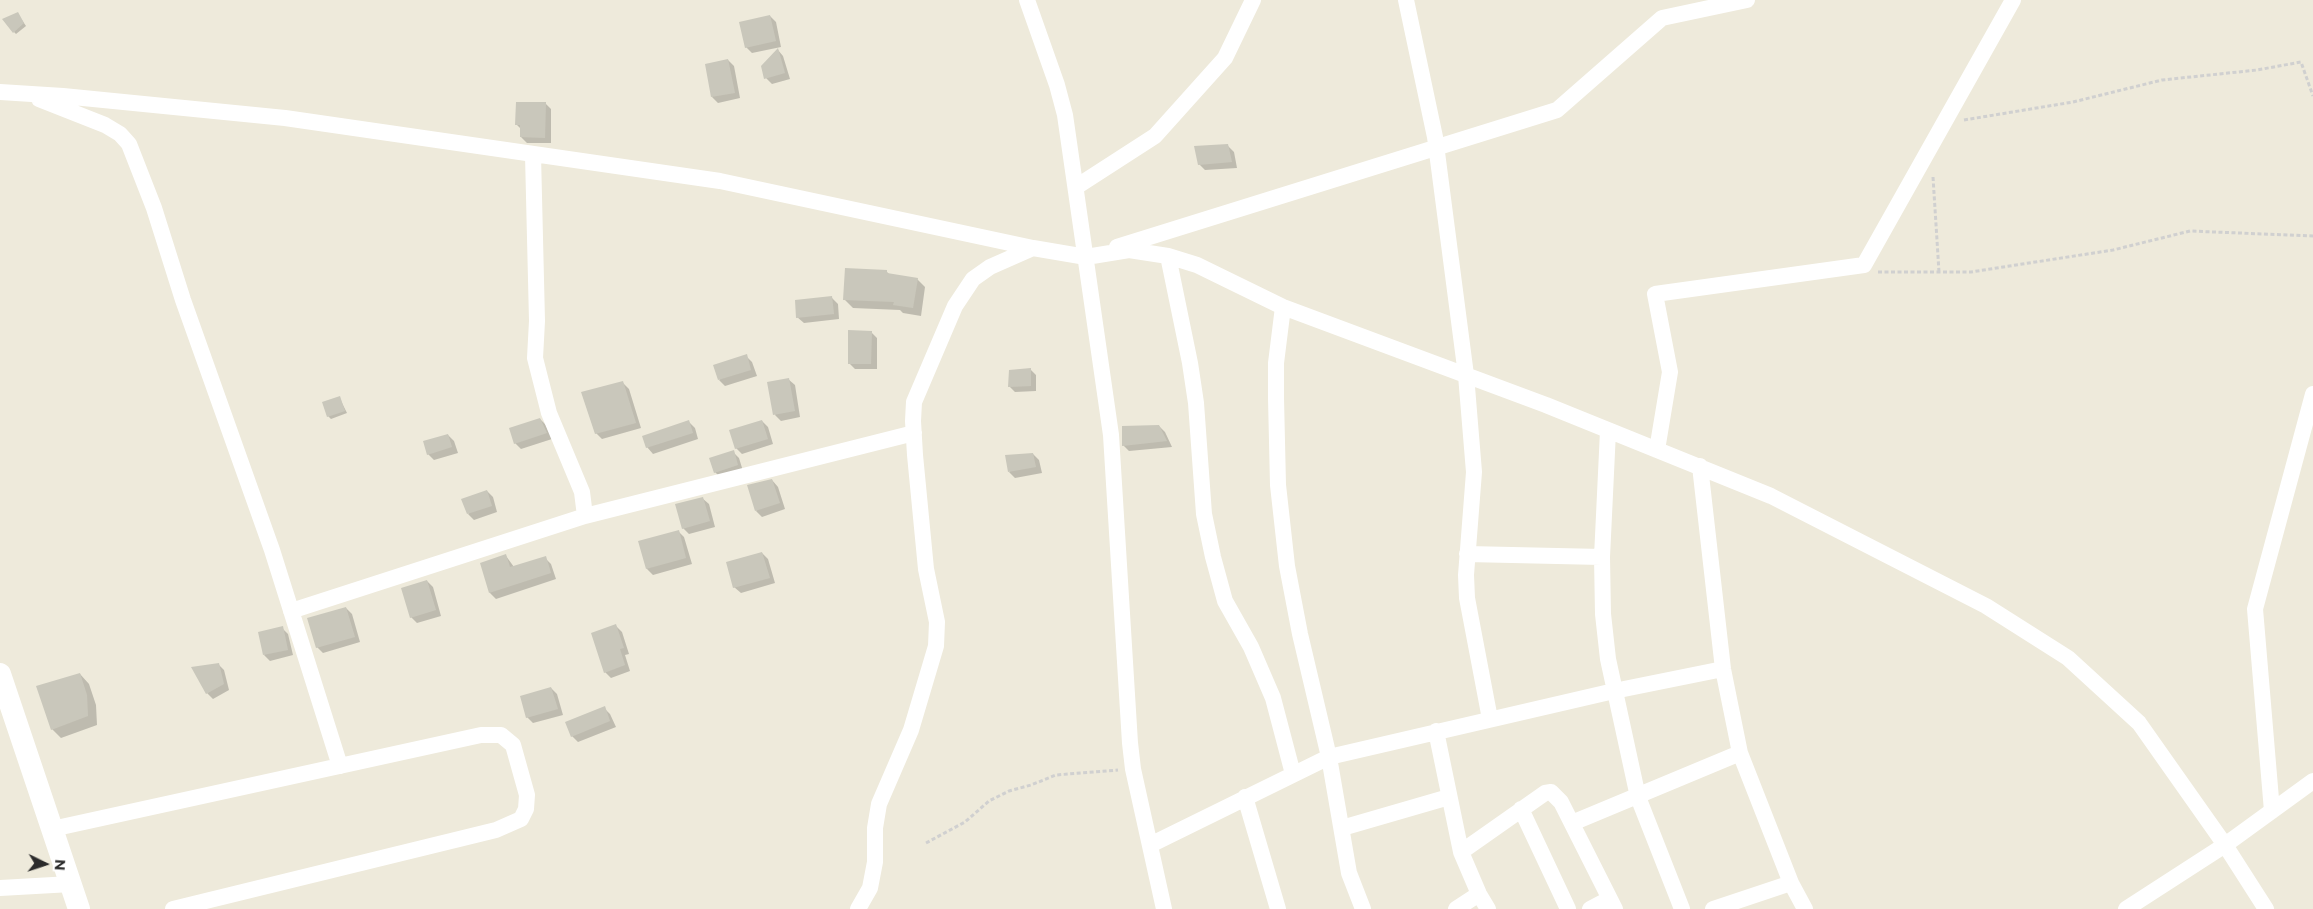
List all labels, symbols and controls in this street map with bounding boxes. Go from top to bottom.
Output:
north arrow [20,839,70,889]
text: N [51,859,69,871]

